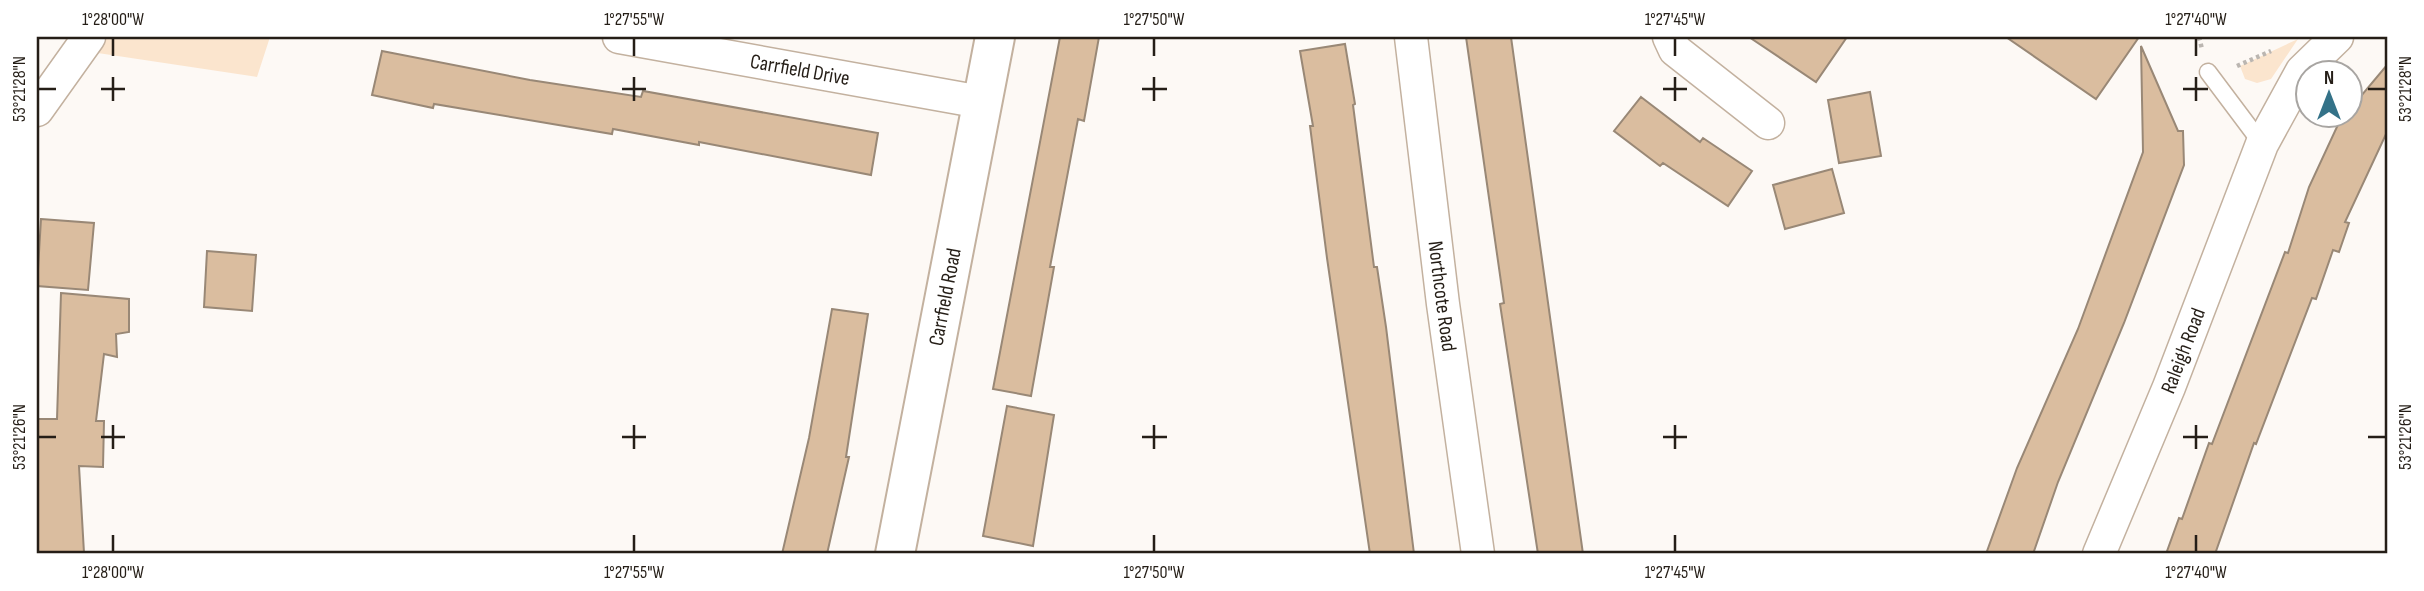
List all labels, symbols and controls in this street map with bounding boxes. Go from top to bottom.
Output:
text: 1°28'00"W [82,9,144,30]
text: 1°27'55"W [604,9,664,30]
text: 1°27'50"W [1123,9,1185,30]
text: 1°27'45"W [1645,9,1706,30]
text: 1°27'40"W [2165,9,2227,30]
street label: Carrfield Drive [748,49,852,91]
text: 53°21'28"N [9,56,30,122]
text: 53°21'28"N [2395,56,2416,122]
north arrow [2294,60,2364,130]
text: N [2324,67,2334,90]
street label: Northcote Road [1423,239,1461,353]
street label: Carrfield Road [924,246,967,348]
street label: Raleigh Road [2156,305,2211,397]
text: 53°21'26"N [9,404,30,470]
text: 53°21'26"N [2395,404,2416,470]
text: 1°28'00"W [82,562,144,583]
text: 1°27'55"W [604,562,664,583]
text: 1°27'50"W [1123,562,1185,583]
text: 1°27'45"W [1645,562,1706,583]
text: 1°27'40"W [2165,562,2227,583]

